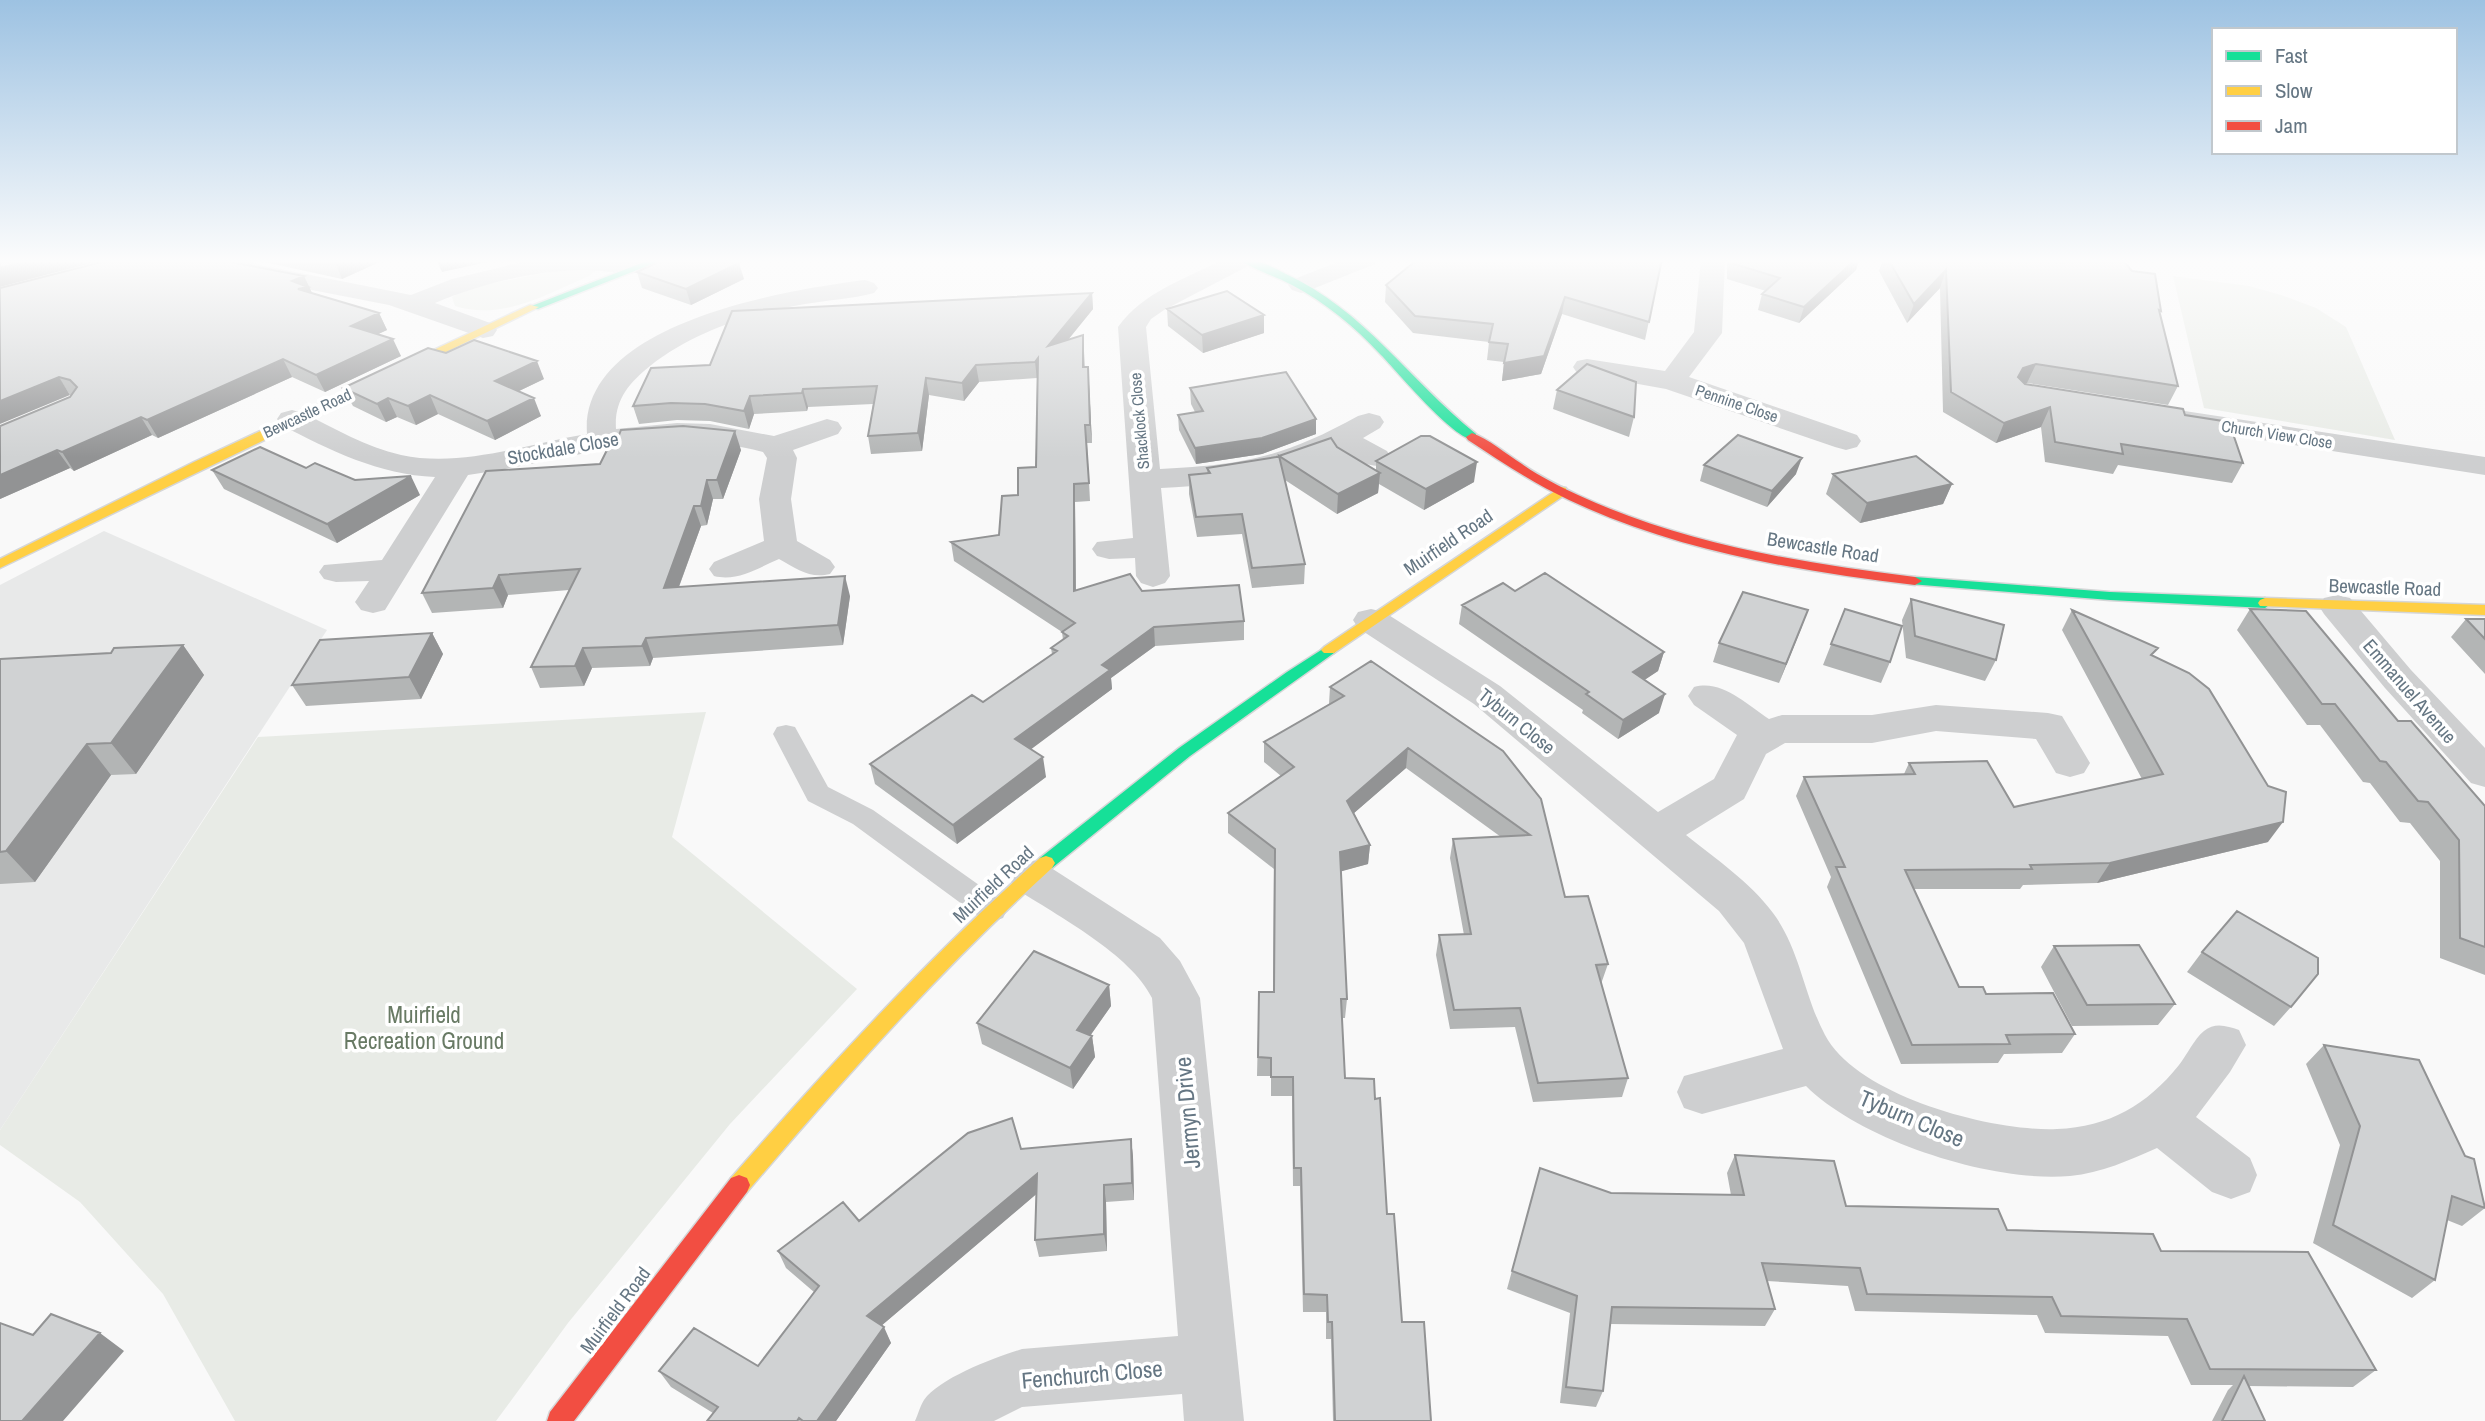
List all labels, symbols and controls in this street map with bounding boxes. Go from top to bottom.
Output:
legend [2212,28,2457,154]
text: Fast [2275,41,2308,70]
text: Slow [2275,76,2313,105]
text: Jam [2275,111,2308,140]
street label: Shacklock Close [1124,372,1154,470]
street label: Pennine Close [1693,379,1781,427]
street label: Bewcastle Road [259,383,355,443]
street label: Church View Close [2220,414,2334,454]
street label: Stockdale Close [505,425,621,471]
street label: Muirfield Road [1398,503,1498,581]
street label: Bewcastle Road [1765,525,1881,569]
street label: Bewcastle Road [2328,572,2442,602]
street label: Emmanuel Avenue [2357,633,2463,749]
street label: Tyburn Close [1473,682,1561,760]
street label: Muirfield Road [947,840,1039,928]
park label: Muirfield Recreation Ground [344,999,504,1056]
street label: Jermyn Drive [1167,1056,1207,1170]
street label: Tyburn Close [1855,1082,1969,1154]
street label: Muirfield Road [574,1261,656,1359]
street label: Fenchurch Close [1020,1352,1164,1396]

